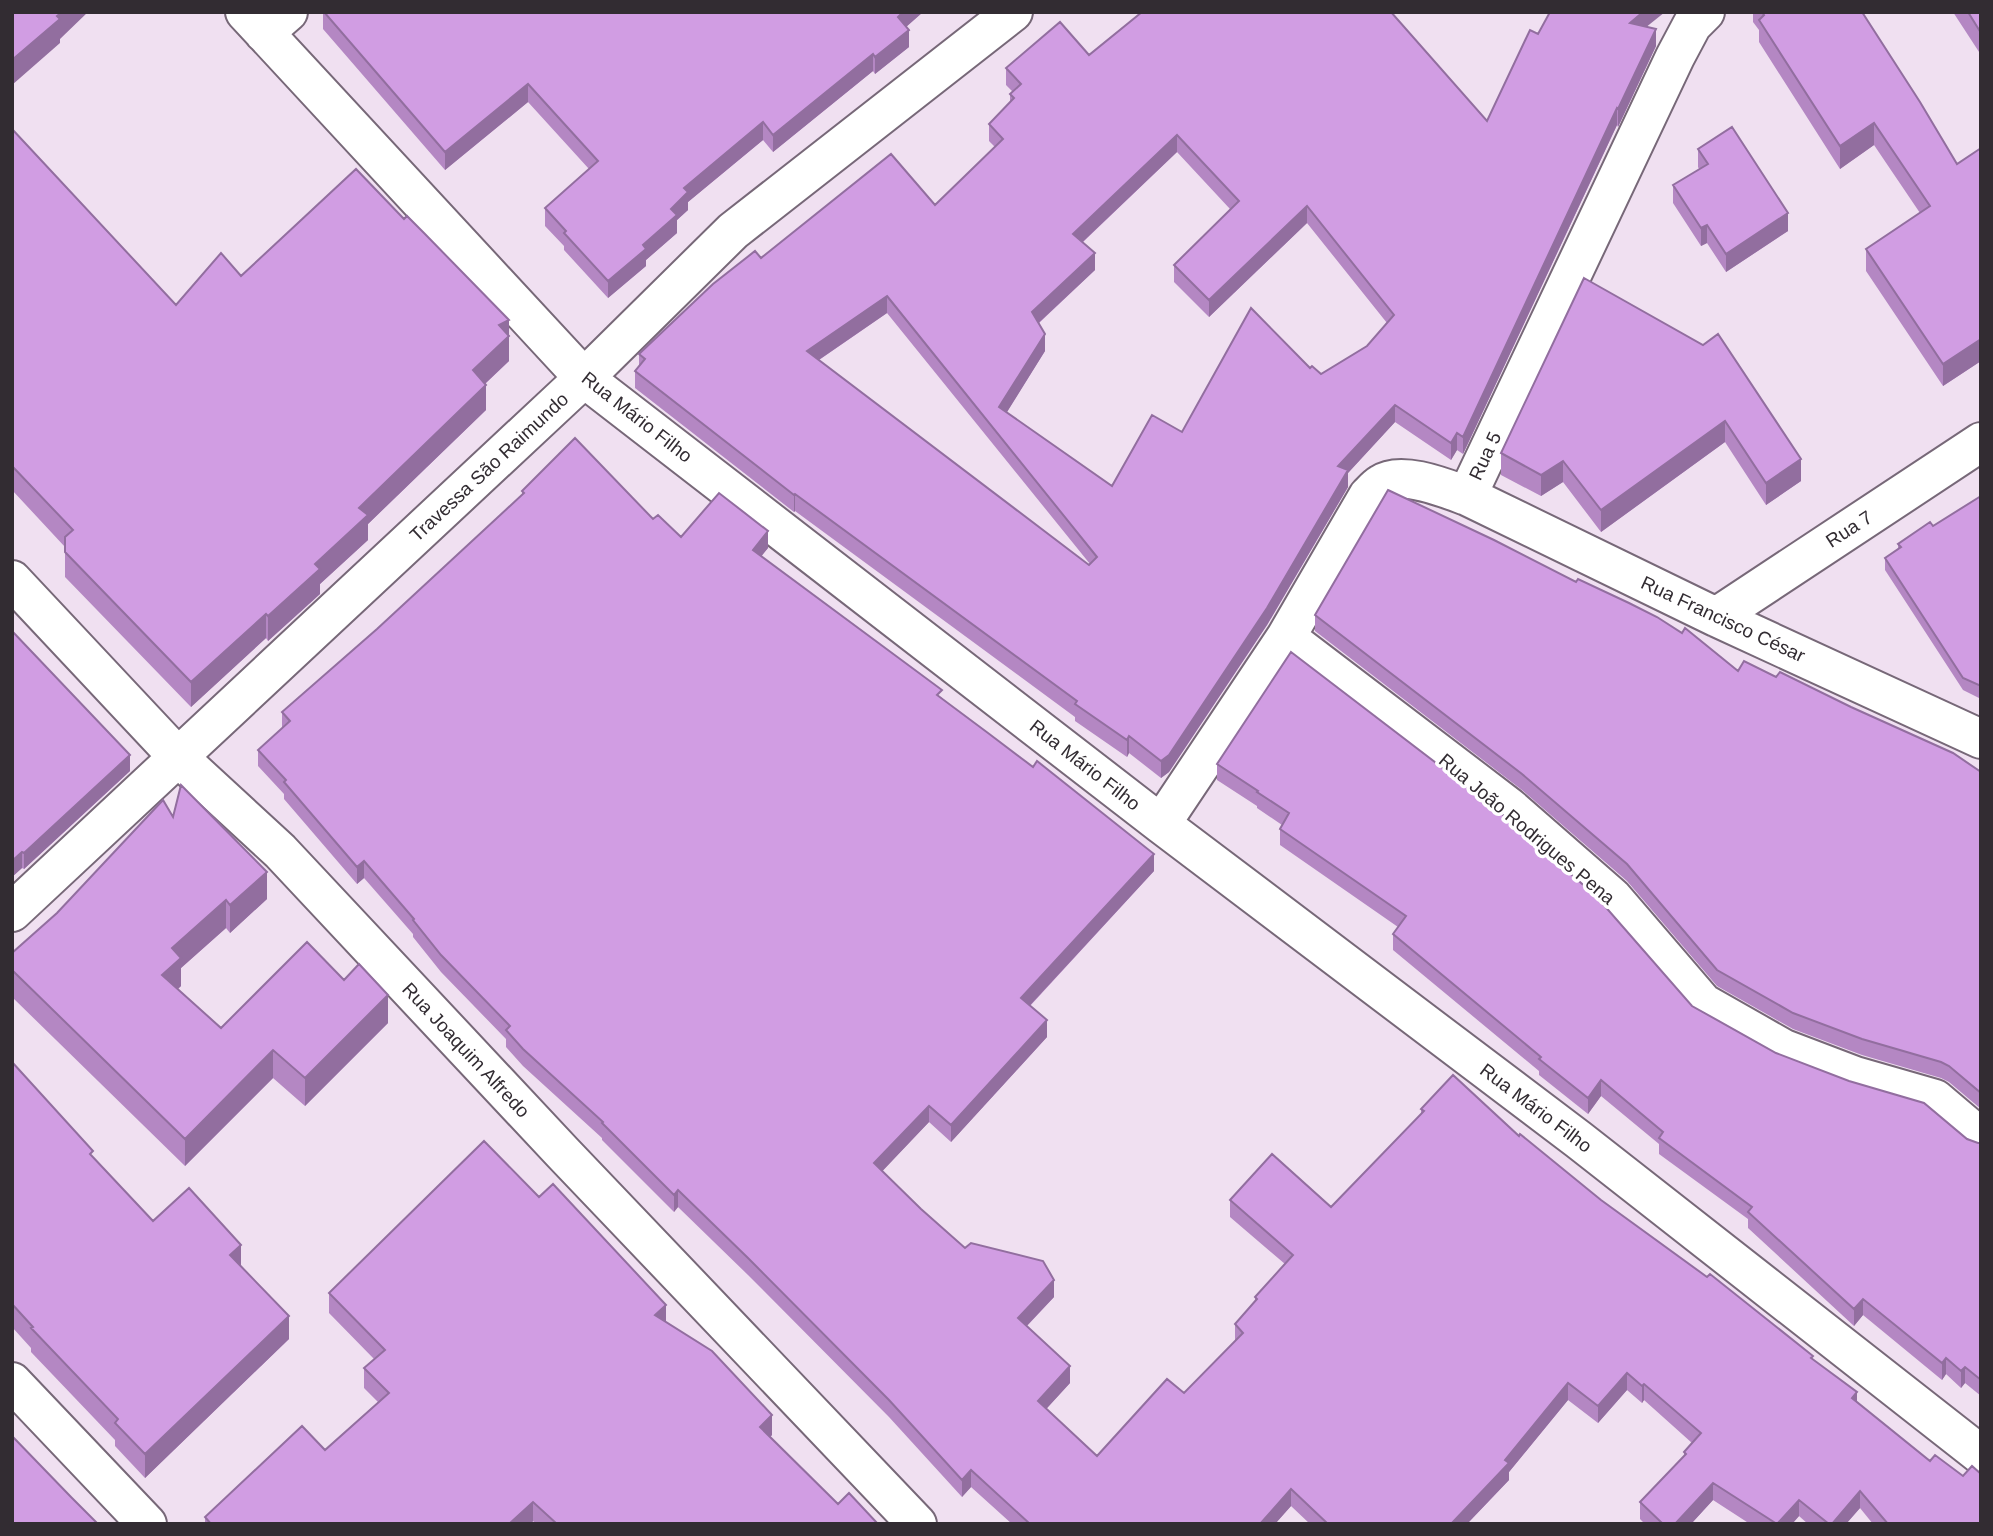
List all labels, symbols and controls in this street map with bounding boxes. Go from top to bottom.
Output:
street label: Rua Mário Filho [578,367,696,467]
street label: Travessa São Raimundo [406,388,572,546]
street label: Rua 5 [1465,429,1505,483]
street label: Rua 7 [1822,506,1876,552]
street label: Rua Francisco César [1638,572,1809,667]
street label: Rua Mário Filho [1026,715,1144,815]
street label: Rua João Rodrigues Pena [1435,749,1619,909]
street label: Rua Joaquim Alfredo [398,978,534,1122]
street label: Rua Mário Filho [1476,1059,1596,1157]

